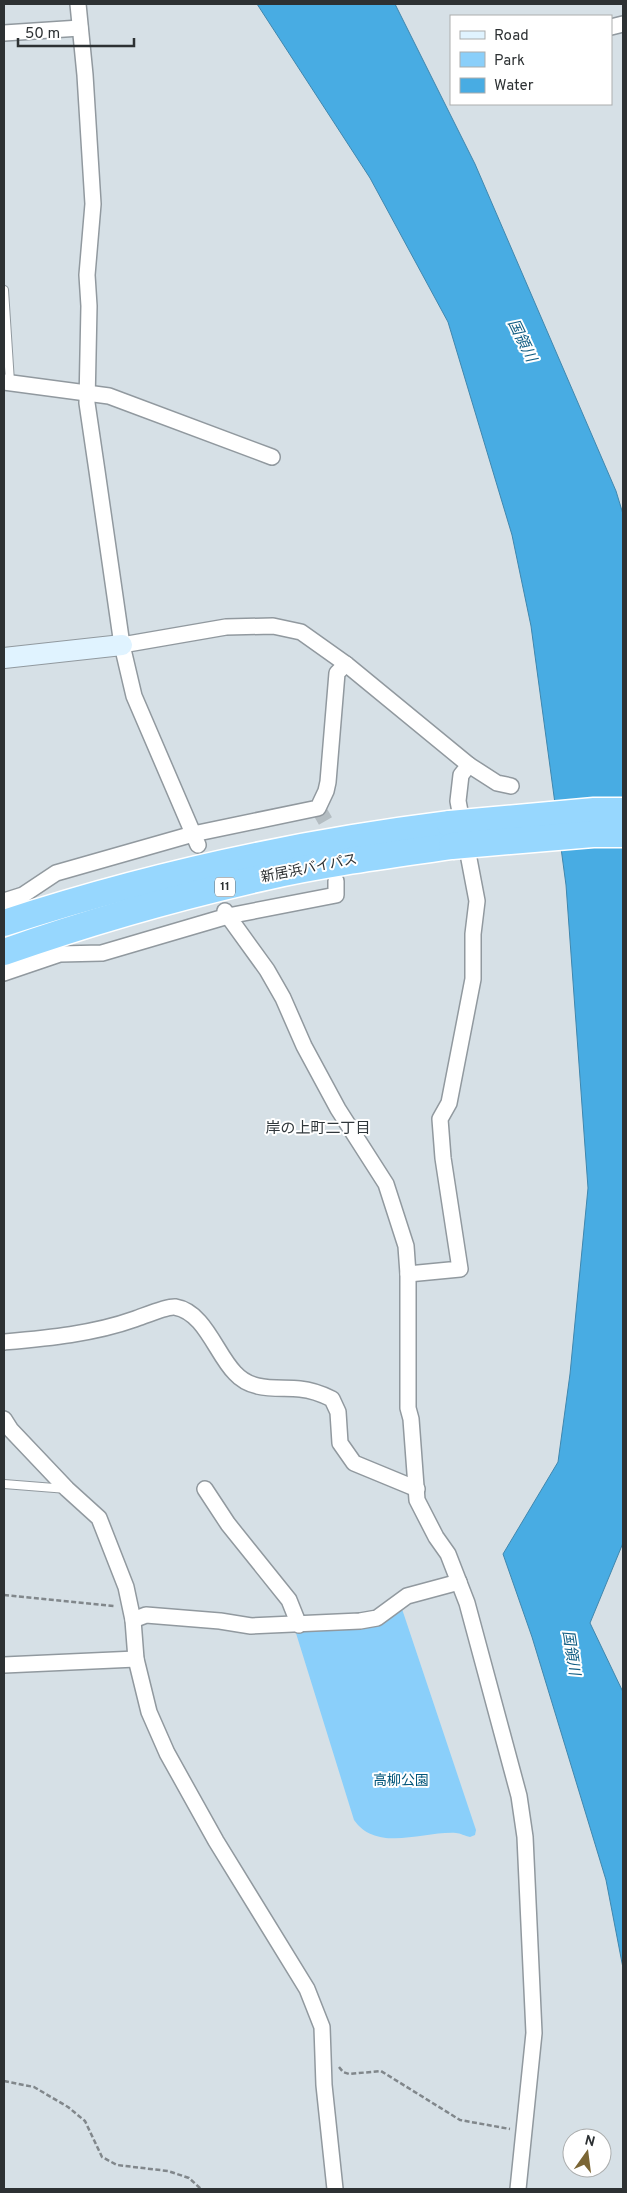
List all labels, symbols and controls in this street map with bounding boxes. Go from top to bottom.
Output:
scale bar [18,15,134,47]
legend [450,15,612,105]
text: 50 m [25,25,60,44]
text: Road [494,27,529,46]
text: Park [494,52,525,71]
text: Water [494,77,534,96]
water label: 国領川 [503,317,540,367]
street label: 新居浜バイパス [259,851,359,887]
road number: 11 [215,878,235,896]
district label: 岸の上町二丁目 [265,1120,371,1139]
water label: 国領川 [557,1629,583,1679]
park label: 高柳公園 [373,1772,429,1790]
north arrow [562,2128,612,2178]
text: N [583,2132,597,2151]

